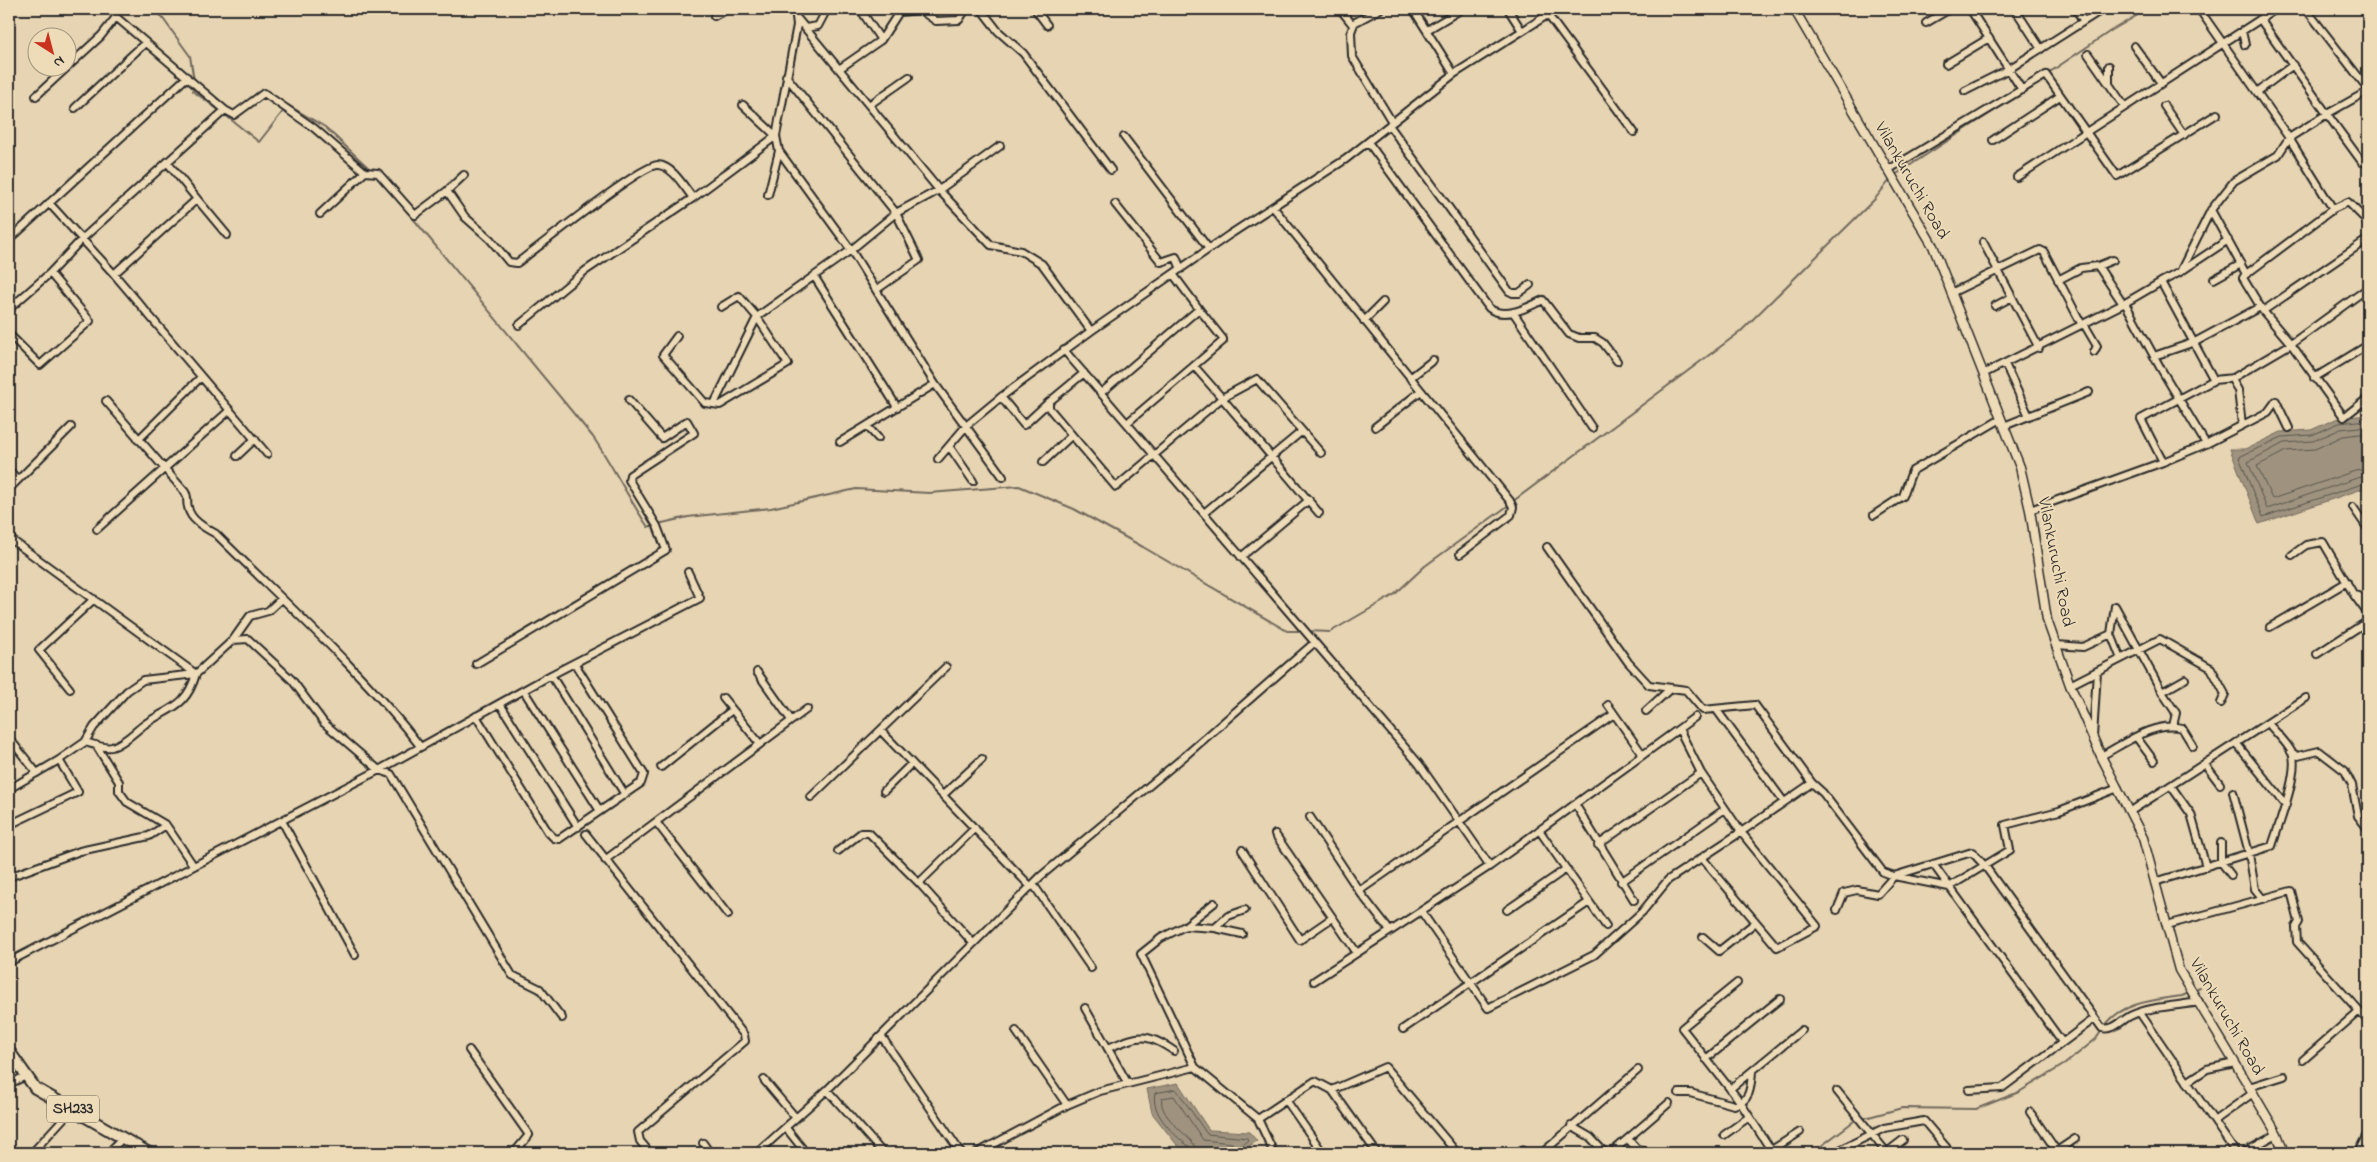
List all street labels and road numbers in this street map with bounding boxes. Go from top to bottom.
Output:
street label: Vilankuruchi Road [1866,117,1955,244]
street label: Vilankuruchi Road [2029,494,2080,629]
street label: Vilankuruchi Road [2181,953,2270,1080]
road number: SH233 [47,1096,99,1122]

